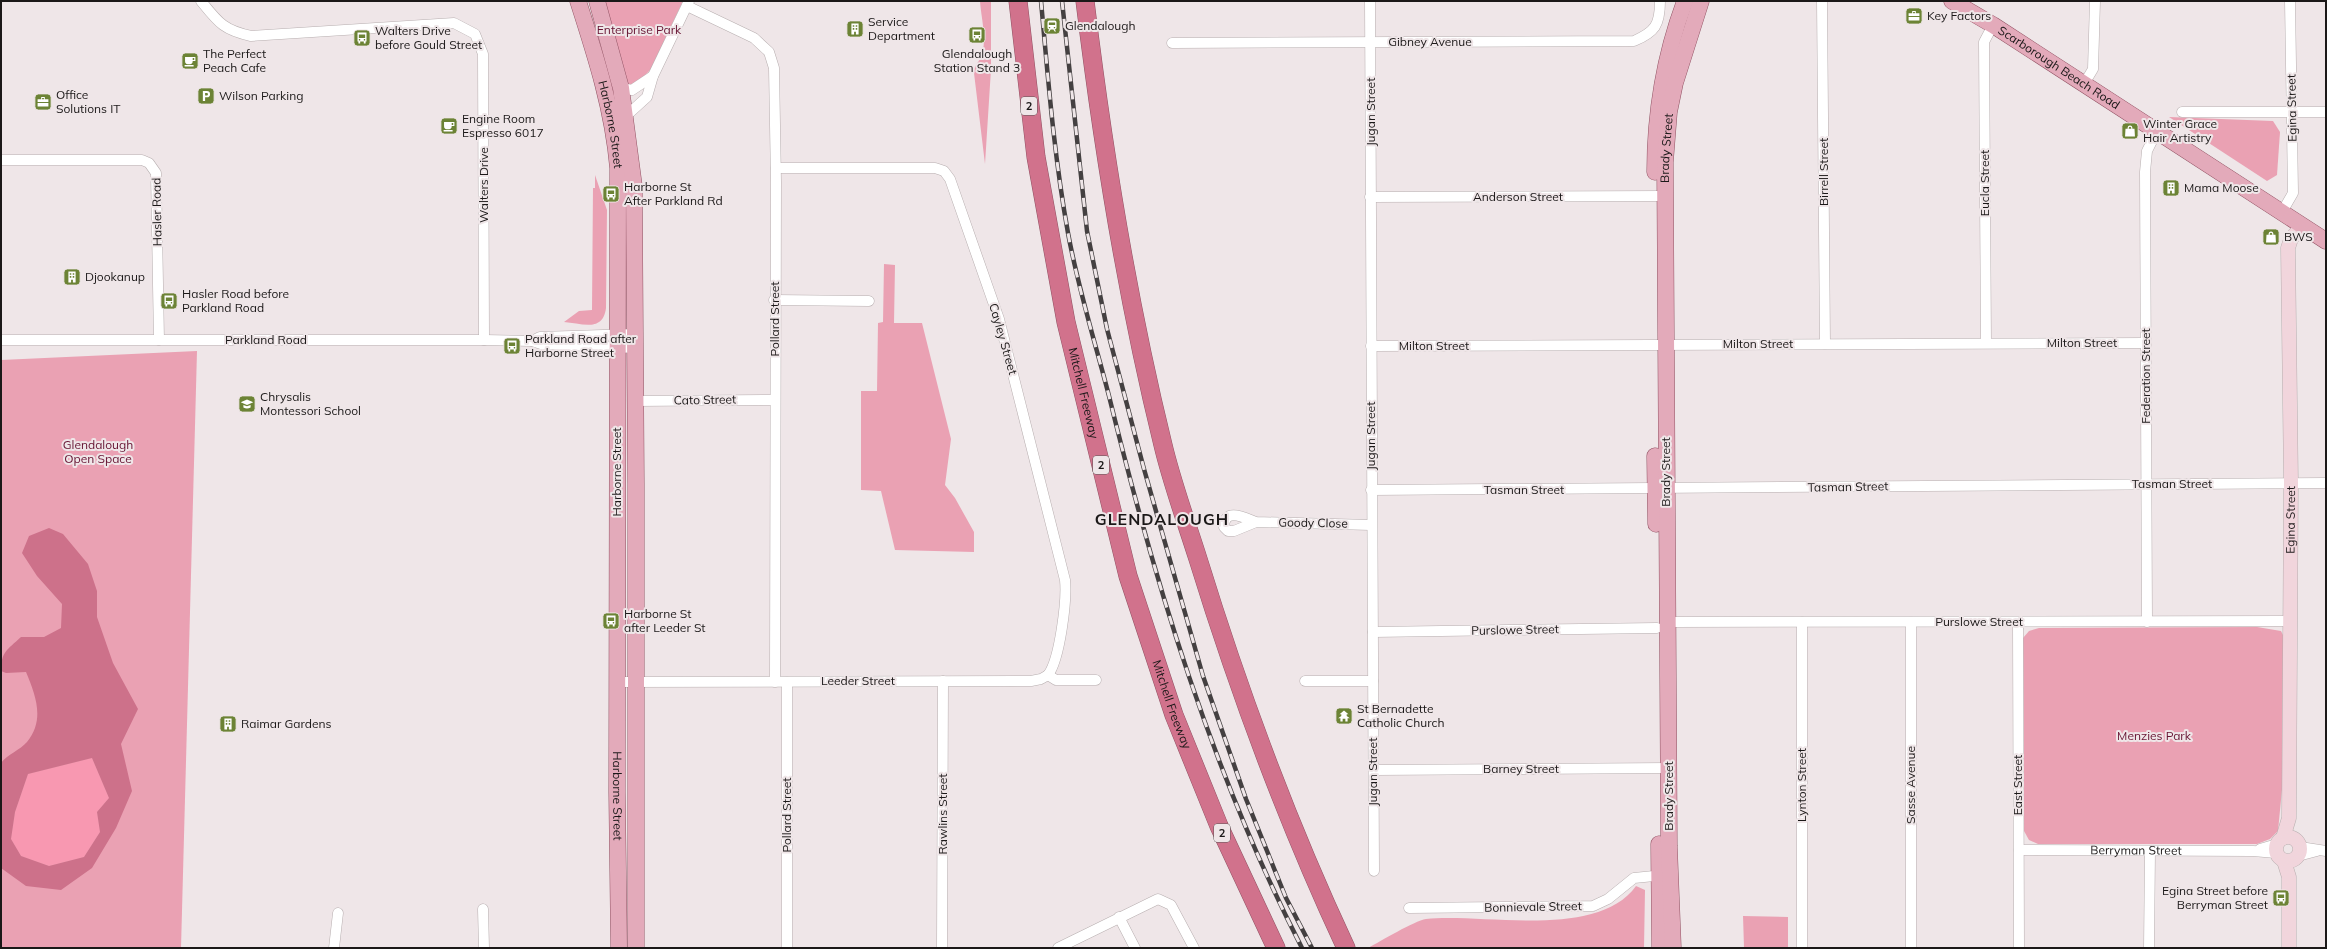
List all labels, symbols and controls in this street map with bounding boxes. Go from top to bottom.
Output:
office icon: Key Factors [1904,6,1924,26]
place label: Key Factors [1927,8,1991,23]
place label: Service Department [868,14,935,43]
station icon: Glendalough [1042,16,1062,36]
place label: Glendalough [1065,18,1136,33]
building icon: Service Department [845,19,865,39]
park label: Enterprise Park [597,22,682,37]
street label: Scarborough Beach Road [1995,22,2123,112]
place label: Walters Drive before Gould Street [375,23,482,52]
bus stop icon: Glendalough Station Stand 3 [967,25,987,45]
bus stop icon: Walters Drive before Gould Street [352,28,372,48]
street label: Gibney Avenue [1388,34,1472,49]
place label: The Perfect Peach Cafe [203,46,266,75]
place label: Glendalough Station Stand 3 [934,46,1020,75]
cafe icon: The Perfect Peach Cafe [180,51,200,71]
street label: Egina Street [2283,74,2300,142]
street label: Jugan Street [1363,78,1378,146]
street label: Harborne Street [595,79,626,169]
parking icon: Wilson Parking [196,86,216,106]
place label: Office Solutions IT [56,87,121,116]
place label: Wilson Parking [219,88,303,103]
office icon: Office Solutions IT [33,92,53,112]
road number: 2 [1021,97,1037,115]
place label: Engine Room Espresso 6017 [462,111,544,140]
street label: Brady Street [1657,113,1676,183]
cafe icon: Engine Room Espresso 6017 [439,116,459,136]
place label: Winter Grace Hair Artistry [2143,116,2217,145]
shop icon: Winter Grace Hair Artistry [2120,121,2140,141]
street label: Birrell Street [1816,138,1831,206]
street label: Walters Drive [476,147,491,223]
street label: Eucla Street [1977,150,1992,216]
street label: Hasler Road [148,178,165,246]
building icon: Mama Moose [2161,178,2181,198]
place label: Harborne St After Parkland Rd [624,179,723,208]
place label: Mama Moose [2184,180,2259,195]
bus stop icon: Harborne St After Parkland Rd [601,184,621,204]
street label: Anderson Street [1473,189,1563,204]
shop icon: BWS [2261,227,2281,247]
place label: BWS [2284,229,2313,244]
building icon: Djookanup [62,267,82,287]
place label: Djookanup [85,269,145,284]
street label: Pollard Street [767,281,782,357]
place label: Hasler Road before Parkland Road [182,286,289,315]
bus stop icon: Hasler Road before Parkland Road [159,291,179,311]
street label: Cayley Street [986,301,1021,376]
street label: Federation Street [2138,328,2153,424]
place label: Parkland Road after Harborne Street [525,331,637,360]
street label: Parkland Road [225,332,307,347]
street label: Milton Street [2047,335,2117,350]
bus stop icon: Parkland Road after Harborne Street [502,336,522,356]
street label: Milton Street [1723,336,1793,351]
street label: Milton Street [1399,338,1469,353]
street label: Mitchell Freeway [1065,346,1102,441]
place label: Chrysalis Montessori School [260,389,361,418]
street label: Cato Street [674,391,736,408]
school or university icon: Chrysalis Montessori School [237,394,257,414]
street label: Jugan Street [1363,402,1378,470]
street label: Harborne Street [609,427,624,517]
park label: Glendalough Open Space [63,437,133,466]
street label: Brady Street [1658,437,1673,507]
road number: 2 [1093,456,1109,474]
street label: Tasman Street [2132,476,2212,491]
street label: Tasman Street [1808,478,1888,495]
street label: Tasman Street [1484,482,1564,497]
street label: Egina Street [2283,486,2298,554]
district label: GLENDALOUGH [1095,509,1229,529]
street label: Goody Close [1278,514,1348,531]
place label: Harborne St after Leeder St [624,606,706,635]
bus stop icon: Harborne St after Leeder St [601,611,621,631]
street label: Purslowe Street [1935,614,2023,629]
street label: Purslowe Street [1471,621,1559,638]
street label: Mitchell Freeway [1149,658,1195,752]
street label: Leeder Street [821,673,895,688]
place label: St Bernadette Catholic Church [1357,701,1445,730]
temple icon: St Bernadette Catholic Church [1334,706,1354,726]
building icon: Raimar Gardens [218,714,238,734]
place label: Raimar Gardens [241,716,332,731]
park label: Menzies Park [2117,728,2192,743]
street label: Jugan Street [1365,738,1380,806]
street label: Sasse Avenue [1903,746,1918,824]
street label: Lynton Street [1794,748,1809,822]
street label: Harborne Street [610,751,626,841]
street label: East Street [2010,755,2025,815]
street label: Barney Street [1483,761,1559,776]
street label: Brady Street [1661,761,1676,831]
street label: Rawlins Street [935,774,950,854]
street label: Pollard Street [779,777,794,853]
road number: 2 [1214,824,1230,842]
street label: Berryman Street [2090,842,2182,858]
place label: Egina Street before Berryman Street [2162,883,2268,912]
bus stop icon: Egina Street before Berryman Street [2271,888,2291,908]
street label: Bonnievale Street [1484,898,1582,915]

